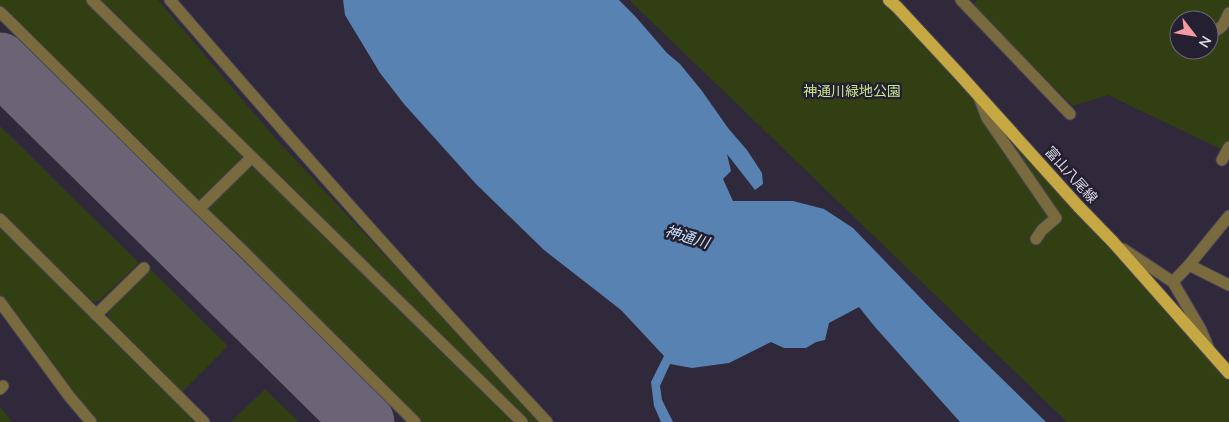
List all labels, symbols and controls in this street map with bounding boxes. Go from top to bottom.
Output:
north arrow [1169,10,1219,60]
text: N [1194,32,1216,51]
park label: 神通川緑地公園 [803,82,901,101]
street label: 富山八尾線 [1041,143,1101,207]
water label: 神通川 [663,221,713,254]

